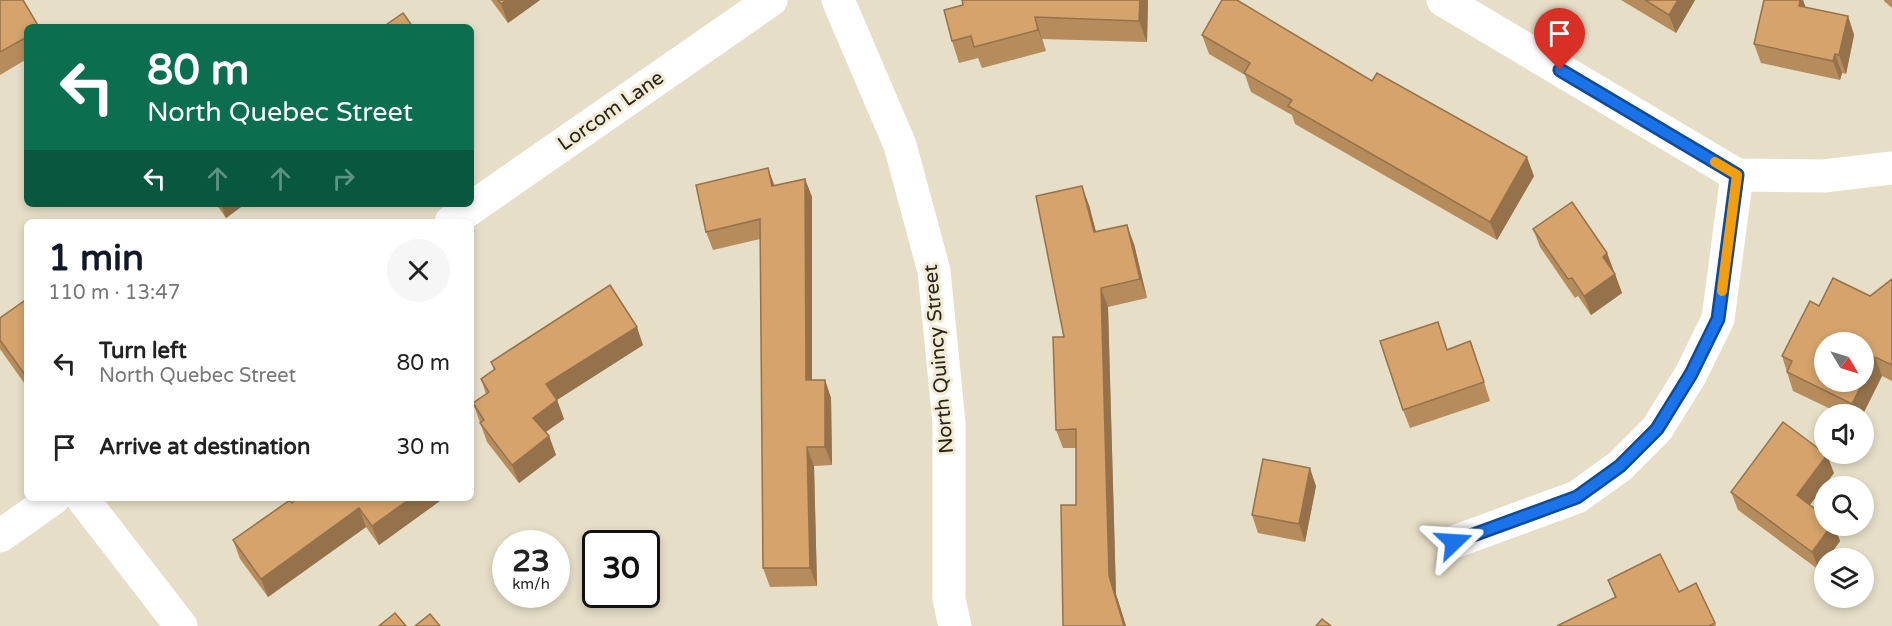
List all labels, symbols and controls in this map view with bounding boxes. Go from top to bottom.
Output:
pin [1534,8,1585,70]
icon: arrive [1543,17,1576,50]
text: 80 m [147,45,249,96]
icon: left [48,48,126,126]
street label: Lorcom Lane [553,66,669,156]
text: North Quebec Street [147,96,413,129]
icon: left [138,162,171,195]
icon: ahead [201,162,234,195]
icon: ahead [264,162,297,195]
icon: right [327,162,360,195]
text: 1 min [48,237,144,280]
button: close [387,239,450,302]
street label: North Quincy Street [919,263,959,455]
text: 110 m · 13:47 [48,281,180,305]
north arrow [1814,332,1874,392]
map controls [1814,332,1874,608]
text: Turn left [99,338,187,364]
icon: left [48,347,81,380]
text: 80 m [396,350,450,376]
text: North Quebec Street [99,364,296,388]
button: sound [1814,404,1874,464]
icon: arrive [48,431,81,464]
text: Arrive at destination [99,434,310,460]
text: 30 m [396,434,450,460]
button: search [1814,476,1874,536]
position arrow [1422,510,1486,574]
speed limit sign: 30 [582,530,660,608]
text: 23 [512,543,550,580]
button: layers [1814,548,1874,608]
text: km/h [512,575,550,593]

